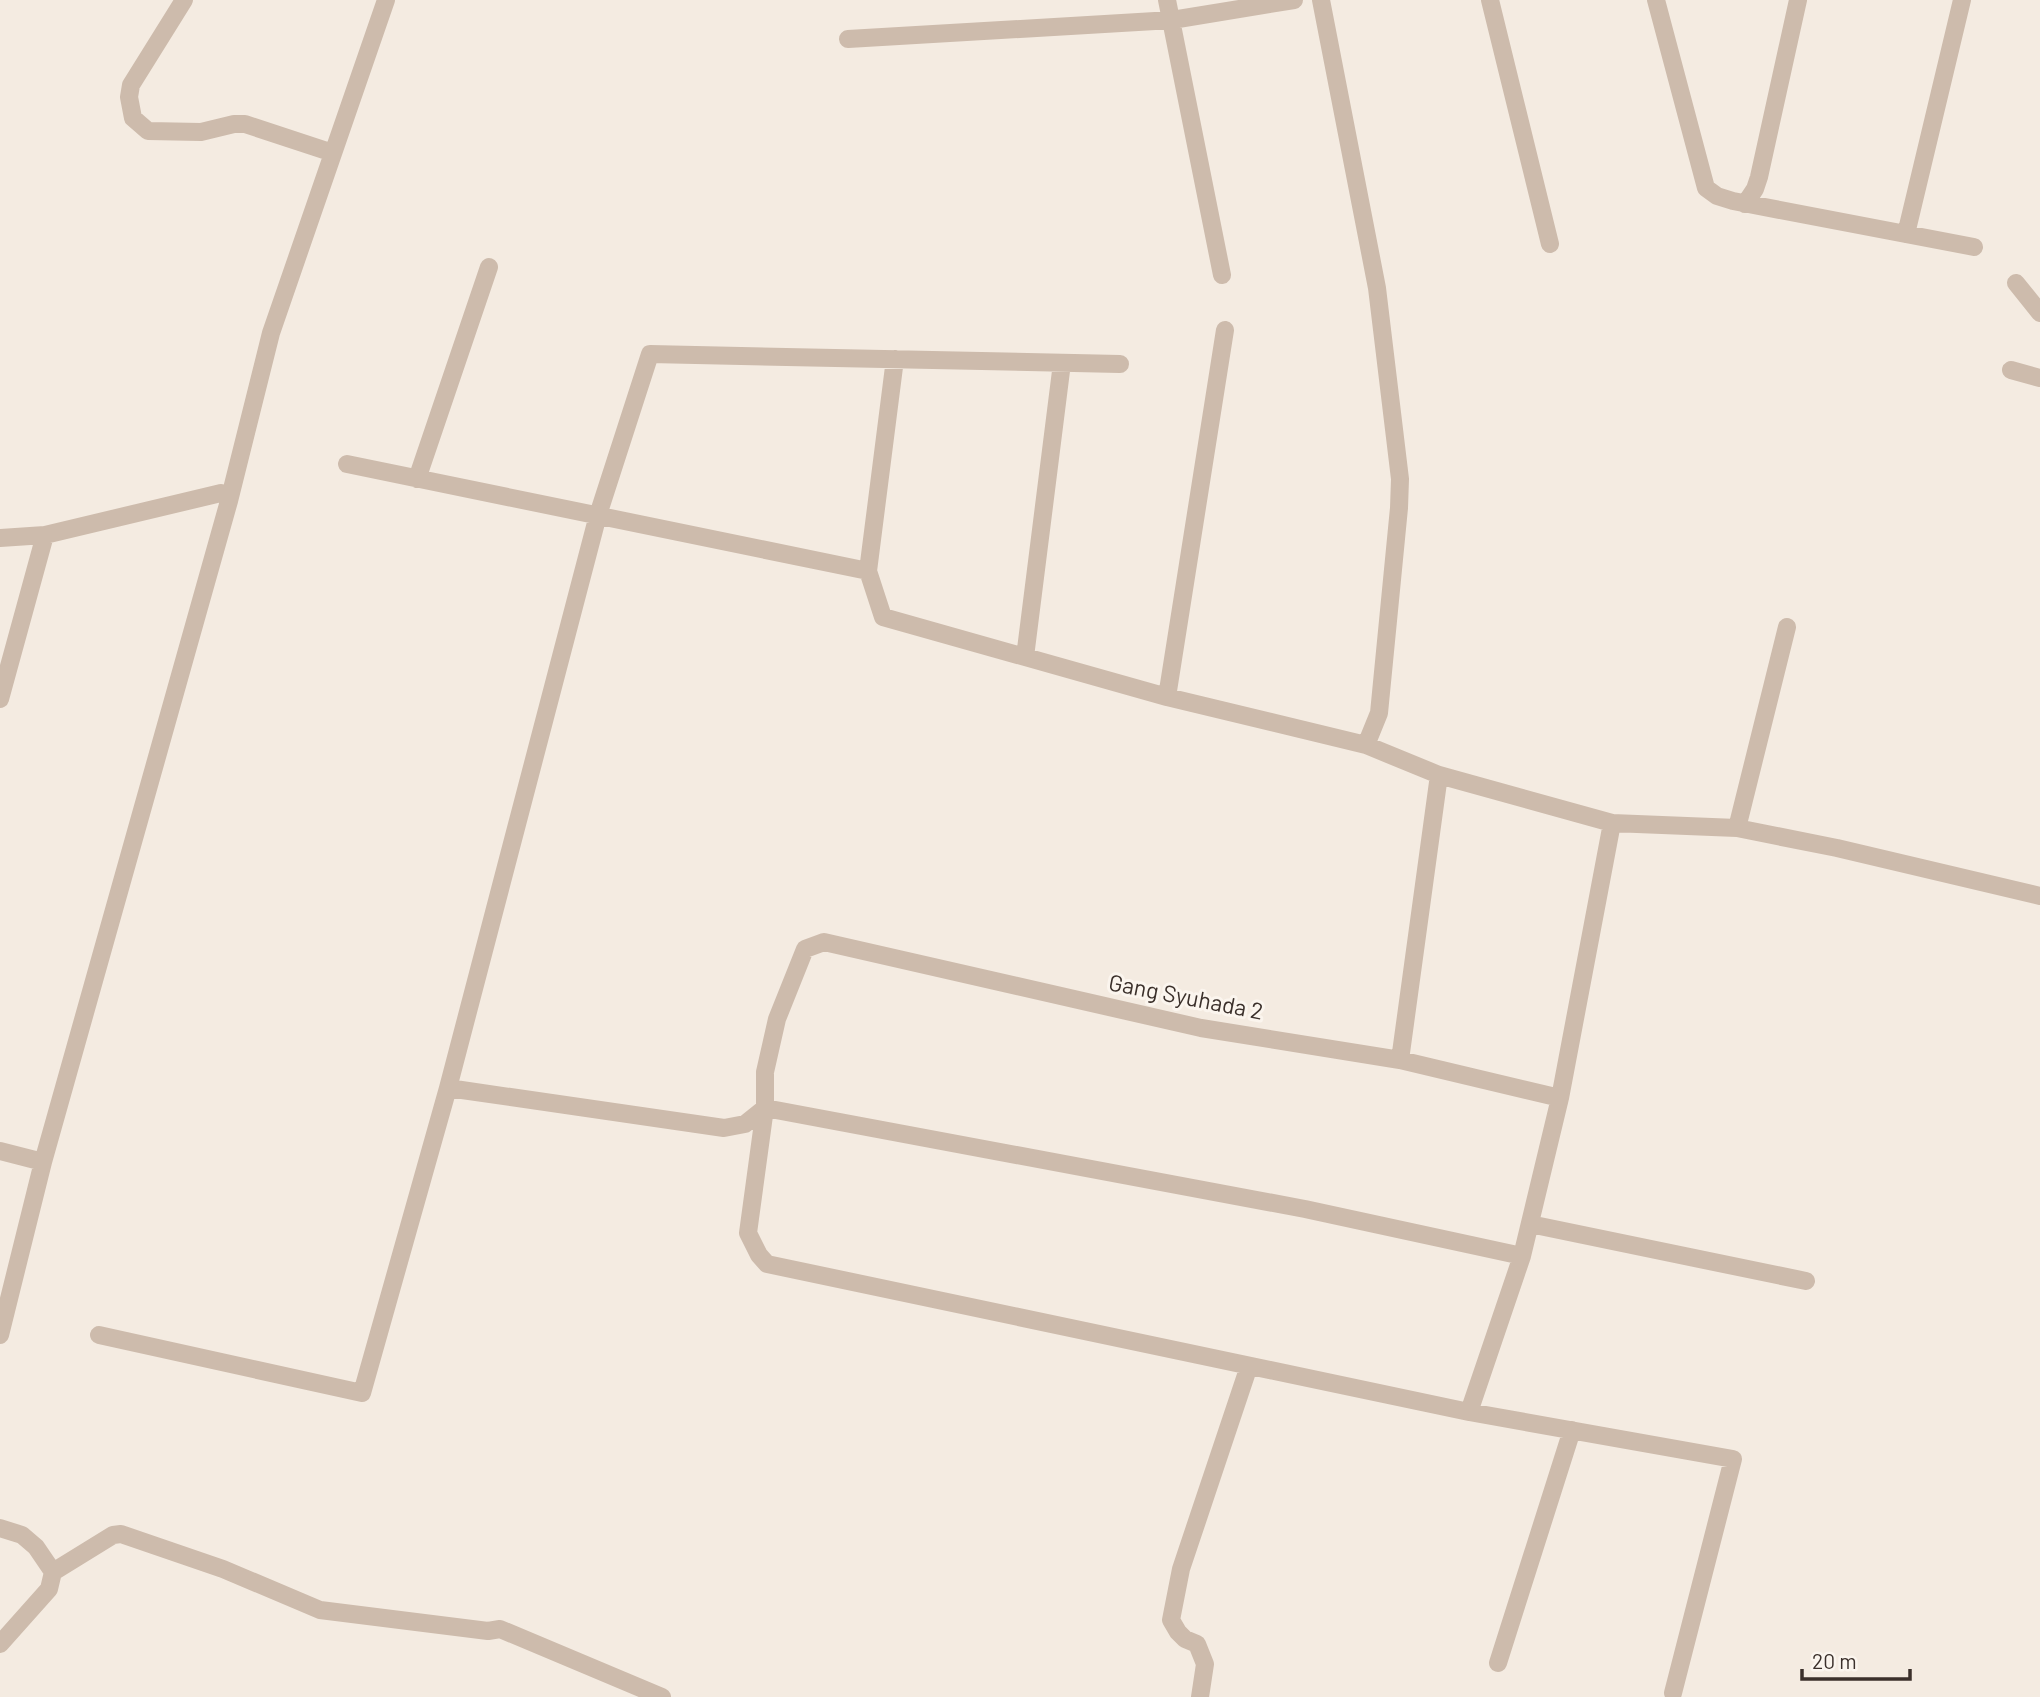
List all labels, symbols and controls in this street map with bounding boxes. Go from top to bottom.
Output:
street label: Gang Syuhada 2 [1107,967,1266,1025]
scale bar [1802,1638,1910,1682]
text: 20 m [1812,1648,1857,1673]

